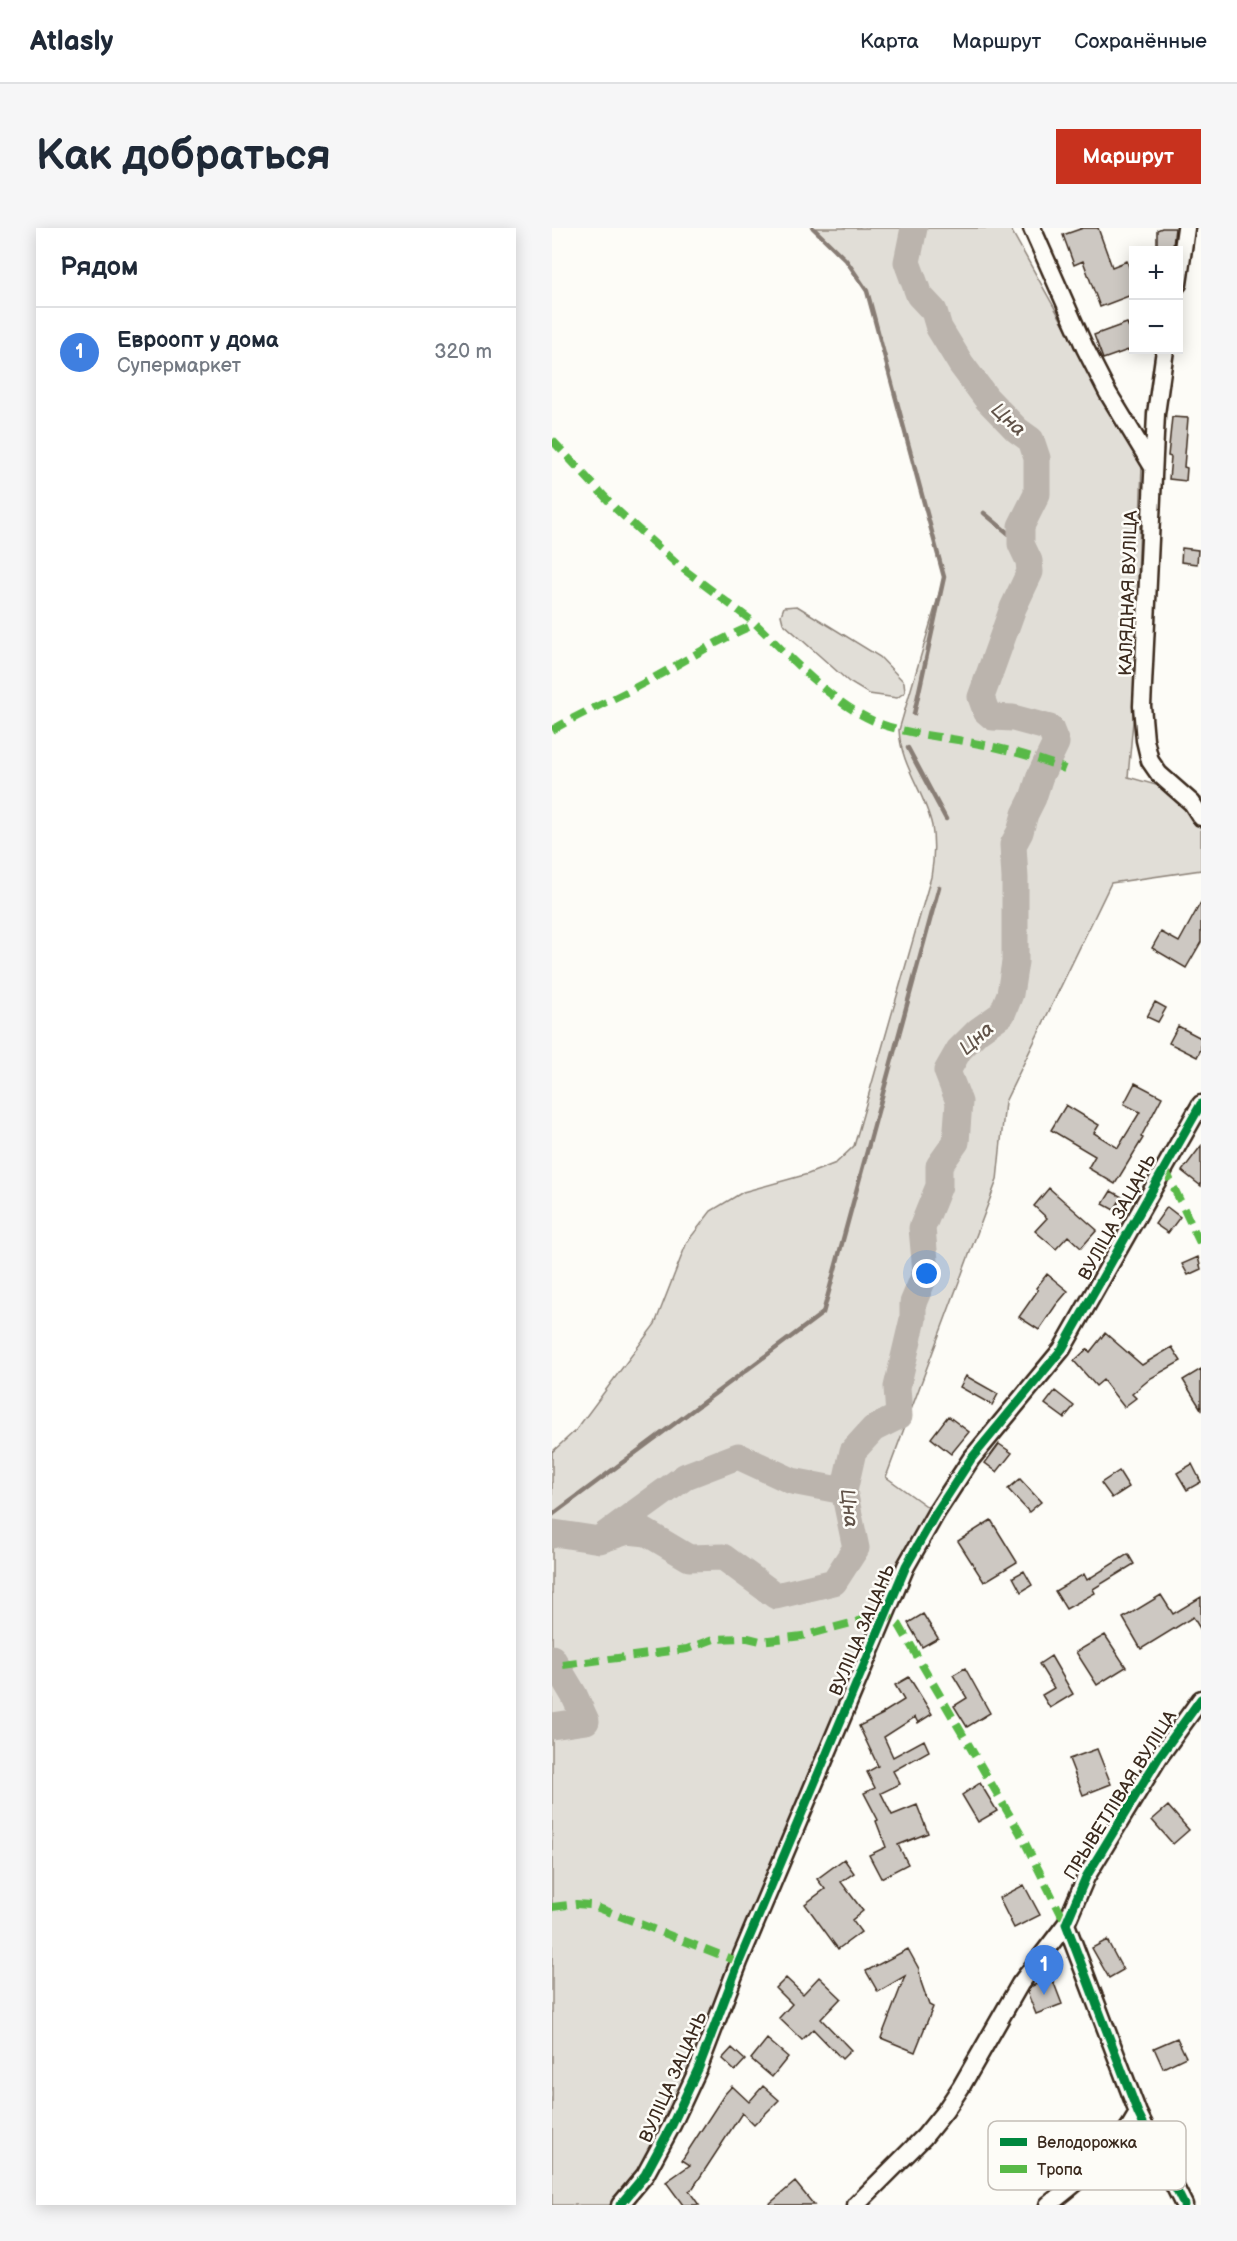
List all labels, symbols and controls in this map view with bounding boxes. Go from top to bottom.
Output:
text: Atlasly [30,25,113,58]
text: Карта [860,29,919,54]
text: Маршрут [952,29,1041,54]
text: Сохранённые [1074,29,1207,54]
button: Маршрут [1056,129,1201,184]
text: Как добраться [36,131,331,182]
map controls [1129,246,1183,354]
button: + [1129,246,1183,300]
text: Рядом [60,252,138,283]
button: − [1129,300,1183,354]
text: Евроопт у дома [117,327,279,354]
text: 1 [75,340,84,364]
text: 320 m [434,340,492,364]
text: Супермаркет [117,354,241,378]
water label: Цна [986,398,1031,442]
street label: КАЛЯДНАЯ ВУЛІЦА [1115,510,1142,676]
water label: Цна [954,1017,999,1061]
street label: ВУЛІЦА ЗАЦАНЬ [1074,1151,1161,1284]
your location [912,1259,941,1288]
water label: Цна [835,1488,863,1529]
street label: ВУЛІЦА ЗАЦАНЬ [825,1561,900,1699]
street label: ПРЫВЕТЛІВАЯ ВУЛІЦА [1060,1707,1181,1884]
pin: 1 [1024,1946,1064,1995]
street label: ВУЛІЦА ЗАЦАНЬ [635,2009,712,2146]
legend [988,2121,1186,2190]
text: Велодорожка [1037,2134,1138,2153]
text: Тропа [1037,2161,1083,2180]

